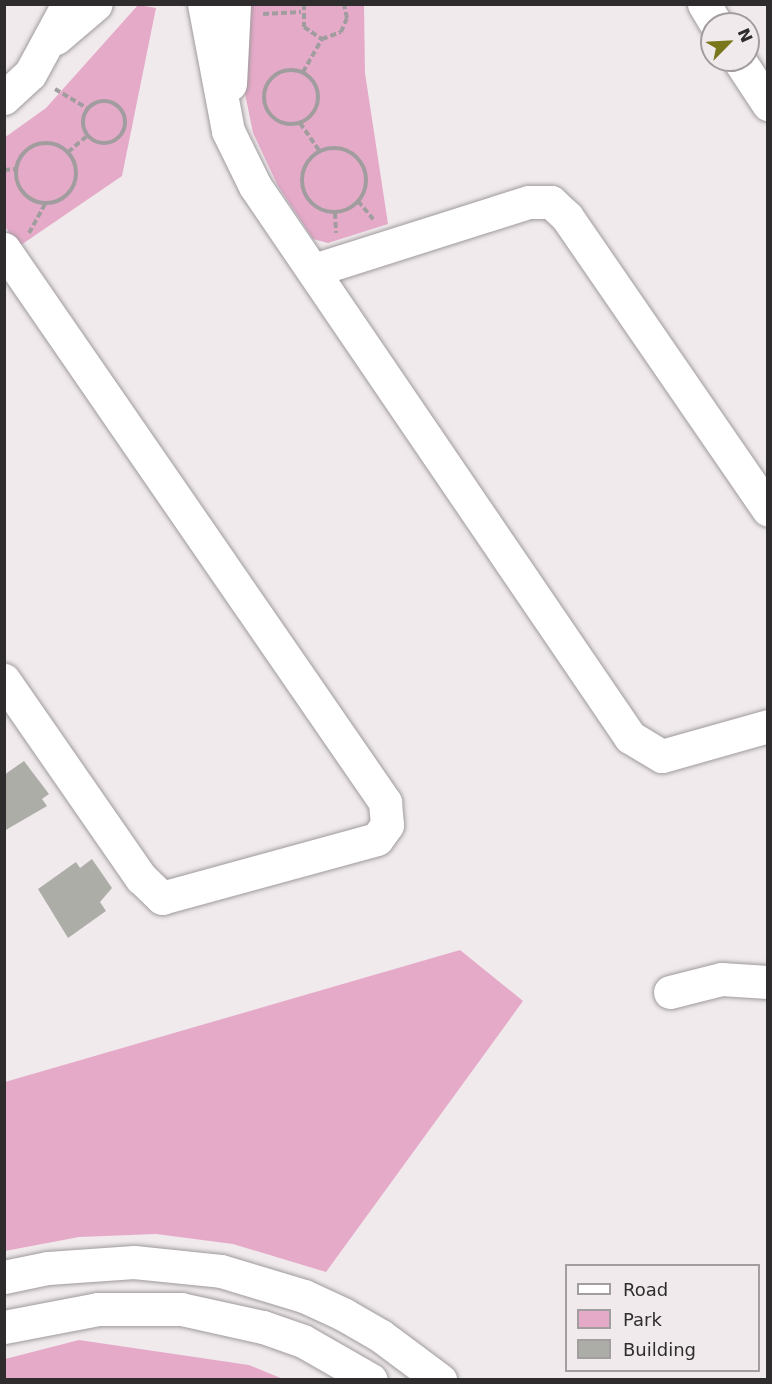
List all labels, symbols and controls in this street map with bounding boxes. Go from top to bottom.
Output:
north arrow [700,12,760,72]
text: N [734,25,756,45]
legend [565,1264,760,1372]
text: Road [623,1279,668,1300]
text: Park [623,1309,662,1330]
text: Building [623,1339,696,1360]

